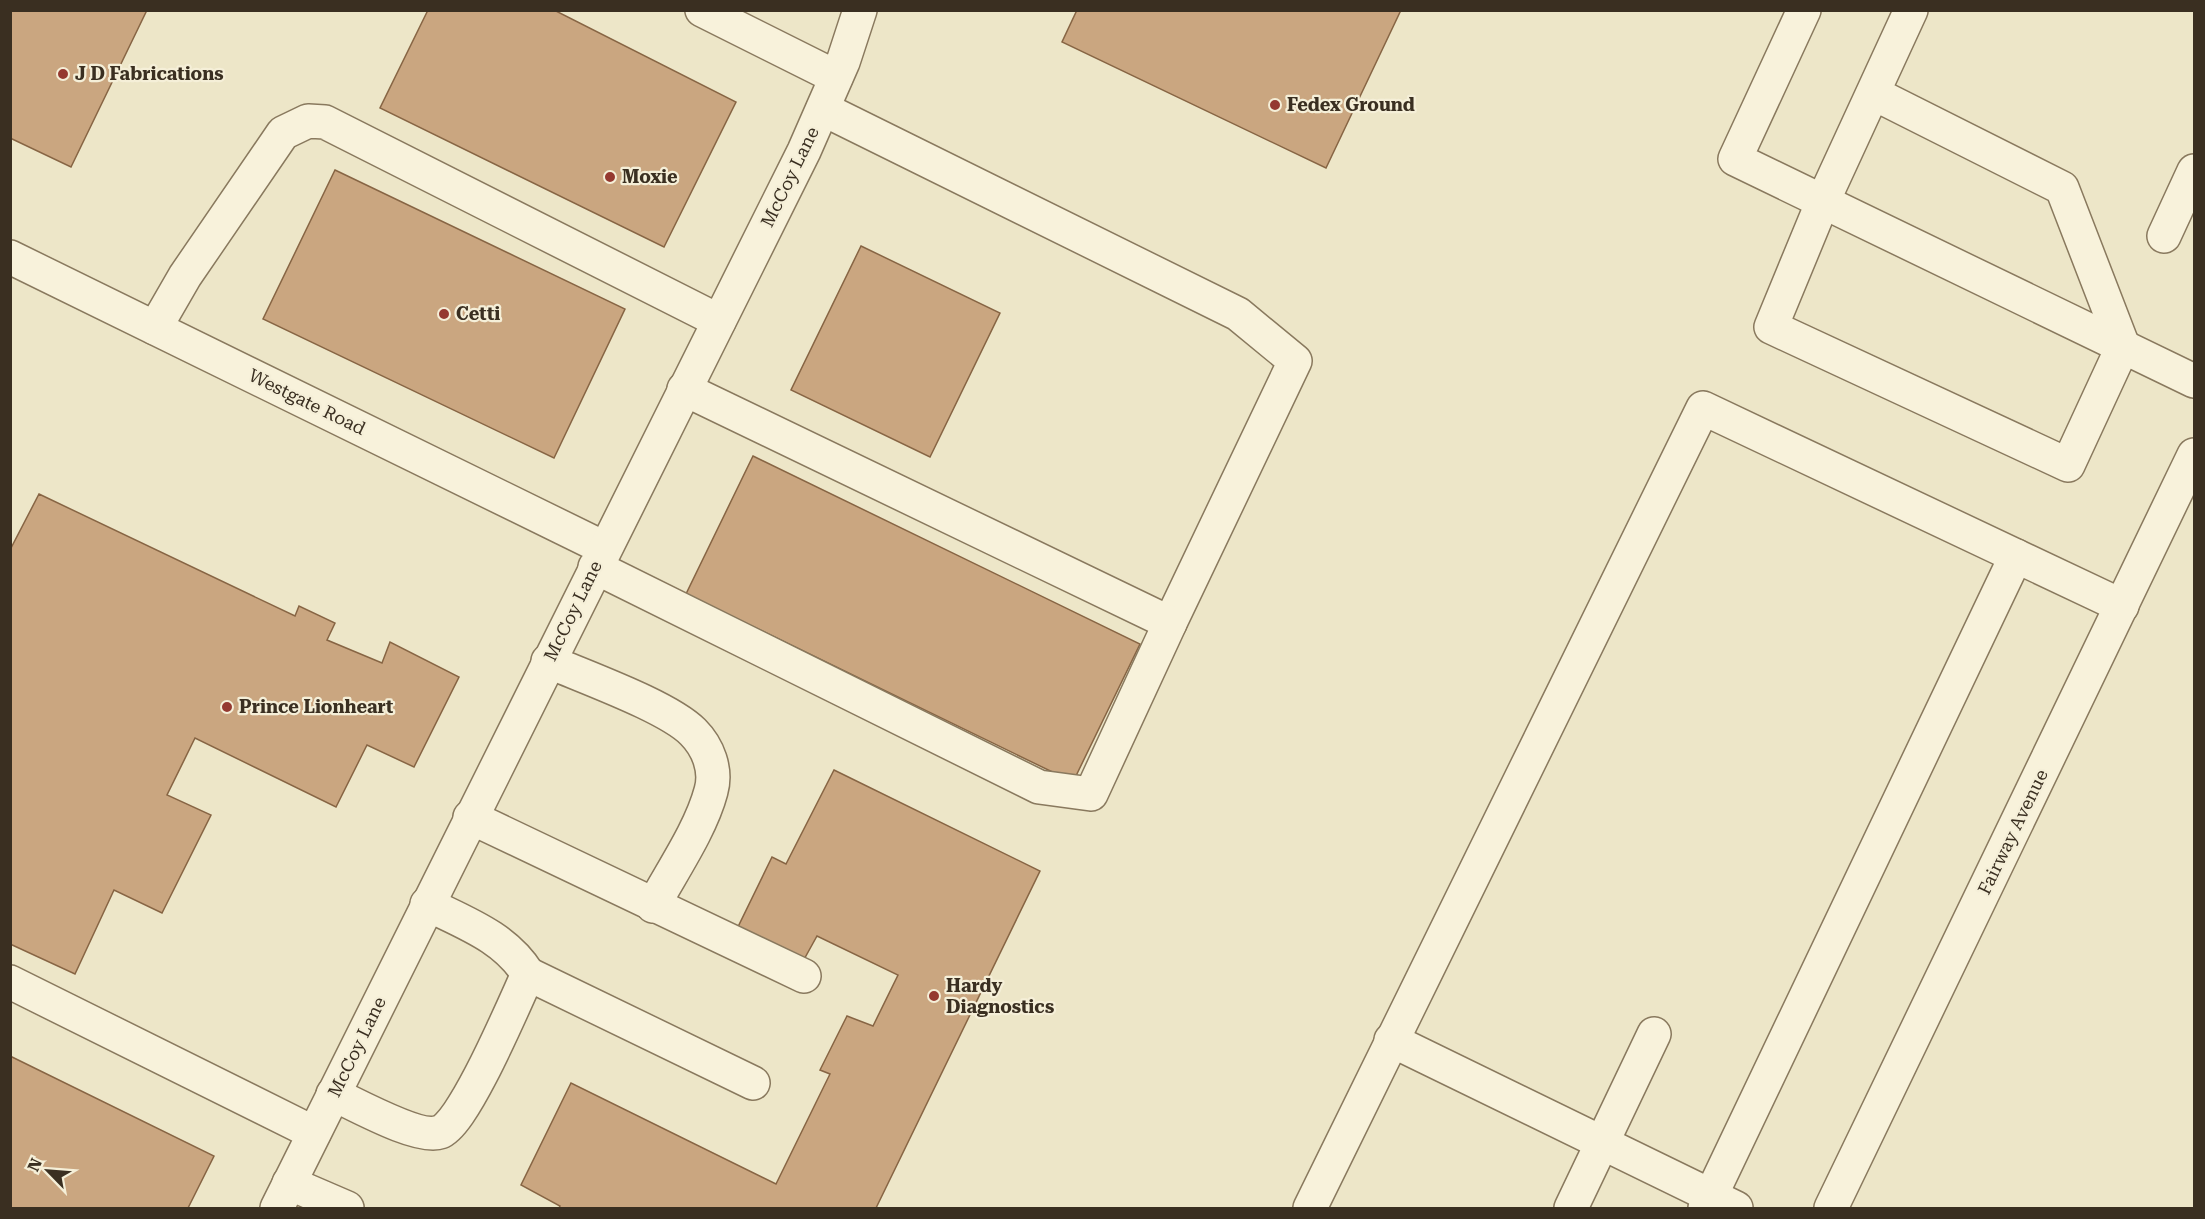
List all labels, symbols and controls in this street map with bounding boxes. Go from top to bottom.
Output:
place label: J D Fabrications [75,63,224,84]
marker: J D Fabrications [56,67,70,81]
place label: Fedex Ground [1287,94,1415,115]
marker: Fedex Ground [1268,98,1282,112]
street label: McCoy Lane [756,123,823,230]
place label: Moxie [622,166,678,187]
marker: Moxie [603,170,617,184]
place label: Cetti [456,303,500,324]
marker: Cetti [437,307,451,321]
street label: Westgate Road [245,364,369,439]
street label: McCoy Lane [539,557,606,664]
place label: Prince Lionheart [239,696,393,717]
marker: Prince Lionheart [220,700,234,714]
street label: Fairway Avenue [1973,766,2052,898]
place label: Hardy Diagnostics [946,975,1054,1017]
marker: Hardy Diagnostics [927,989,941,1003]
street label: McCoy Lane [323,993,390,1100]
north arrow [18,1141,78,1201]
text: N [24,1155,46,1174]

